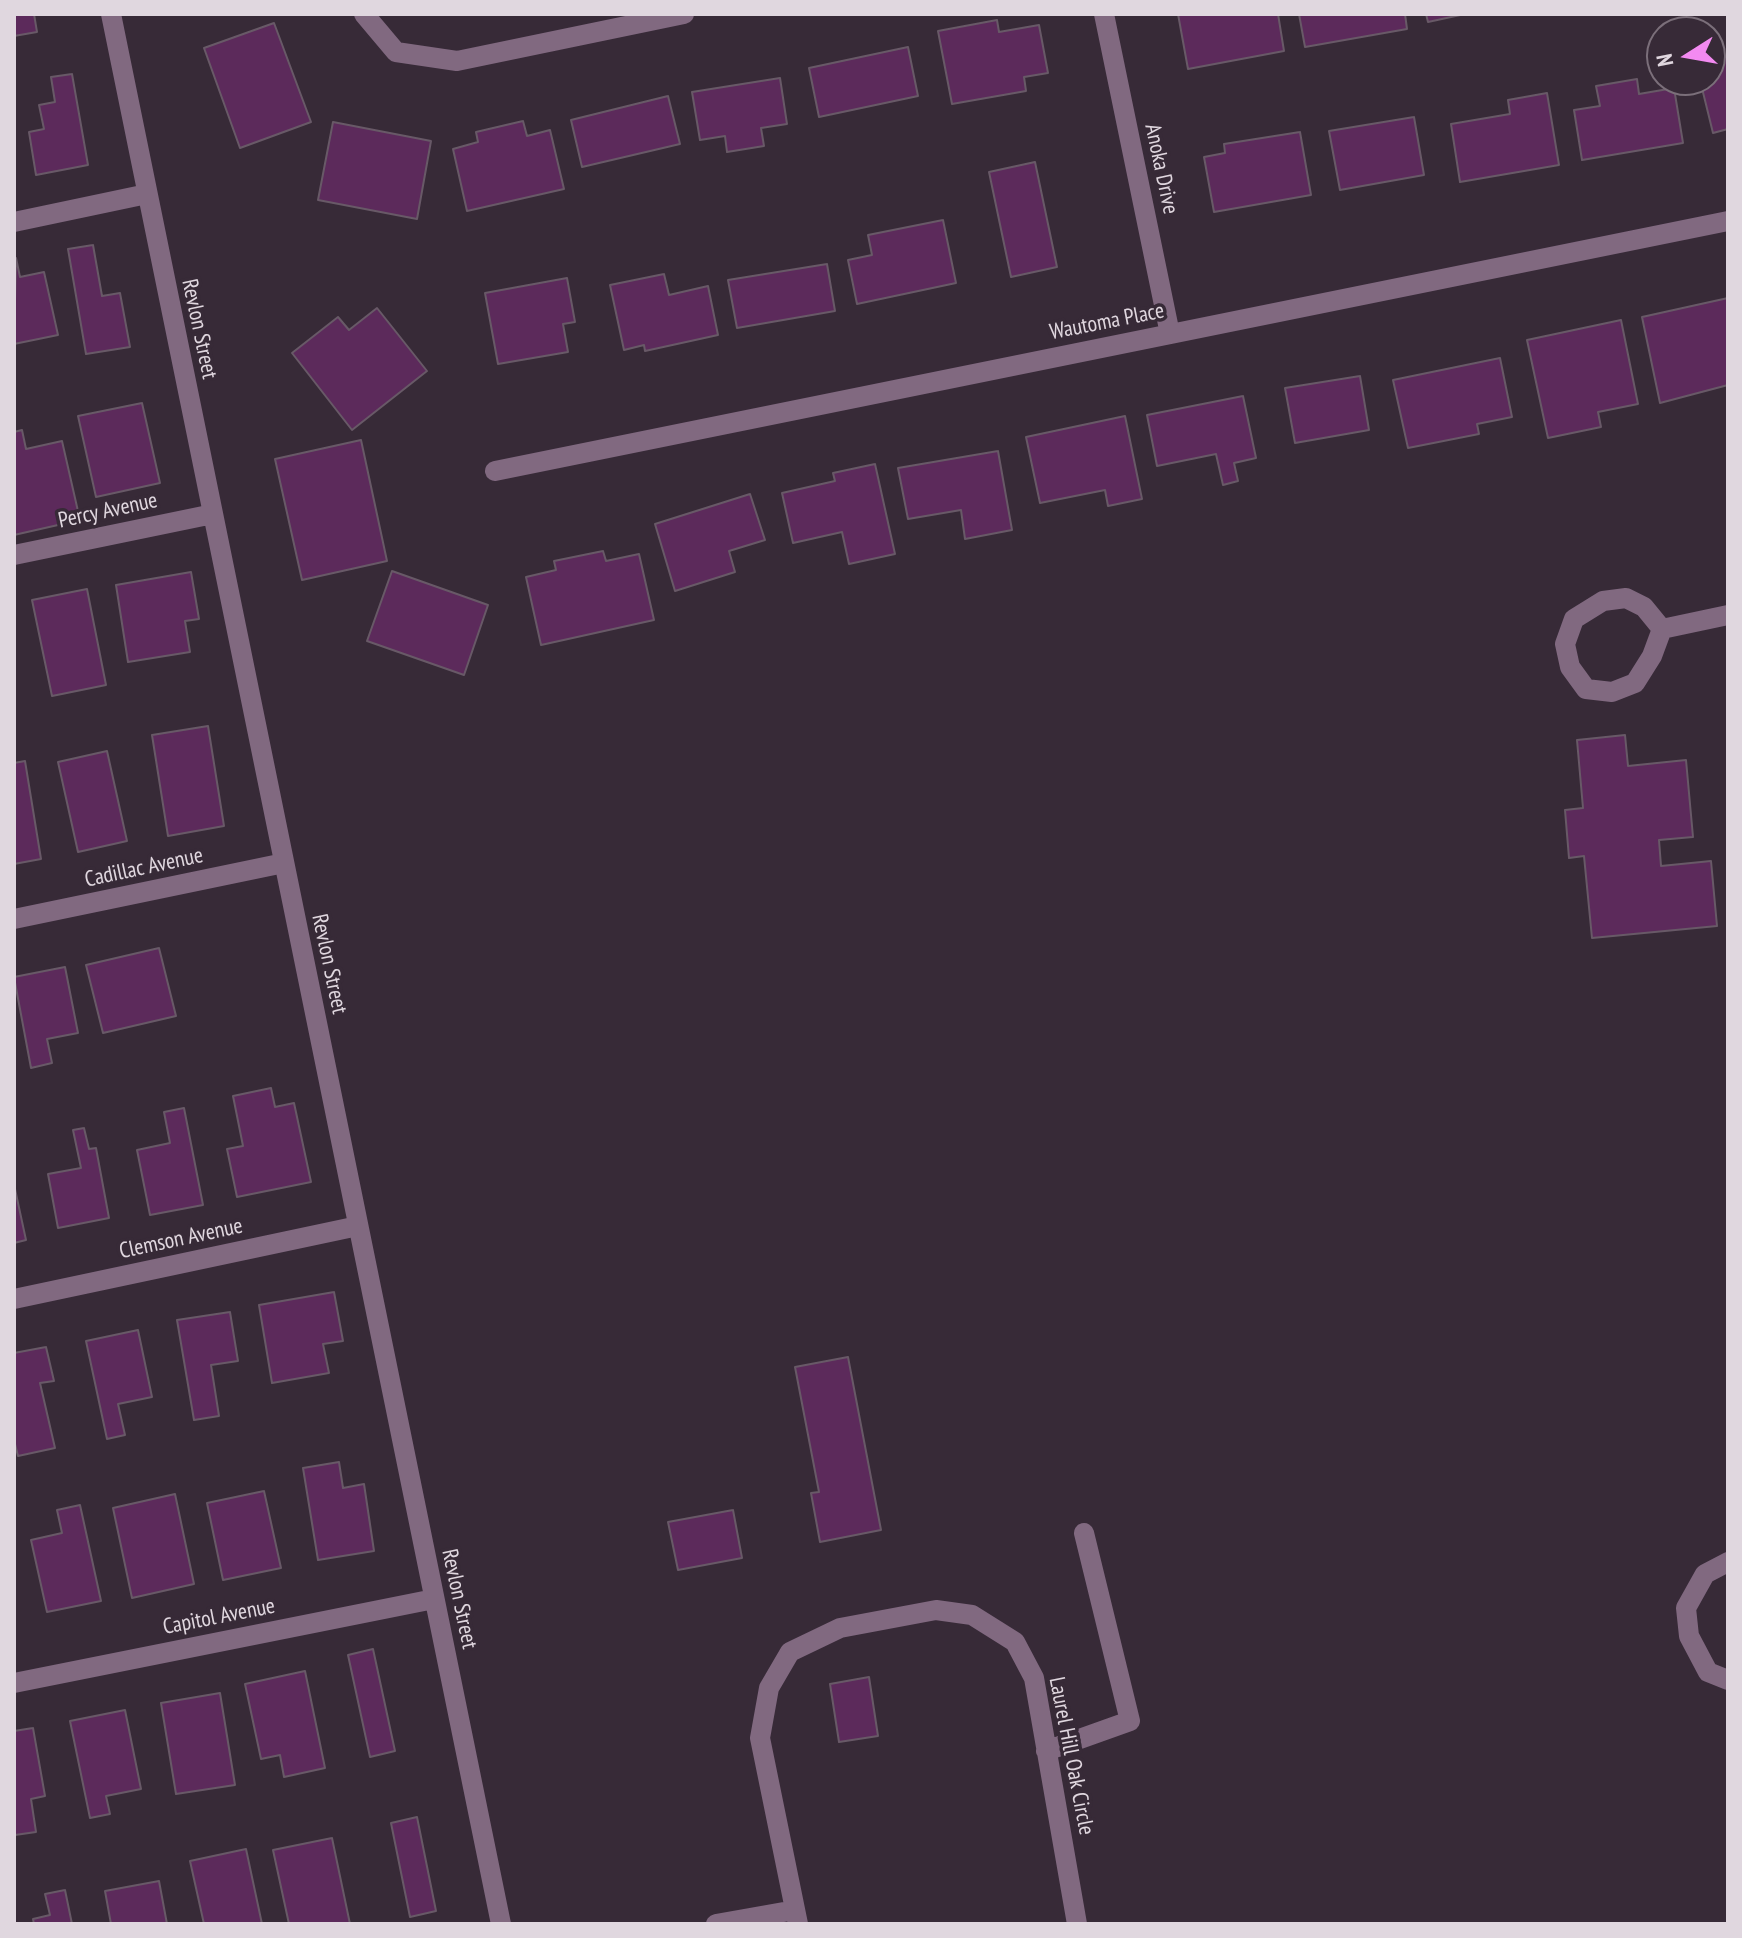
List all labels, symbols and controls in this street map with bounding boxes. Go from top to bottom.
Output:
north arrow [1646,16,1726,96]
text: N [1650,52,1679,69]
street label: Anoka Drive [1139,121,1183,217]
street label: Revlon Street [176,277,222,381]
street label: Wautoma Place [1048,298,1166,346]
street label: Percy Avenue [56,488,160,534]
street label: Cadillac Avenue [83,843,205,893]
street label: Revlon Street [306,912,352,1016]
street label: Clemson Avenue [117,1213,245,1265]
street label: Revlon Street [436,1547,482,1651]
street label: Capitol Avenue [161,1593,277,1641]
street label: Laurel Hill Oak Circle [1043,1675,1099,1837]

